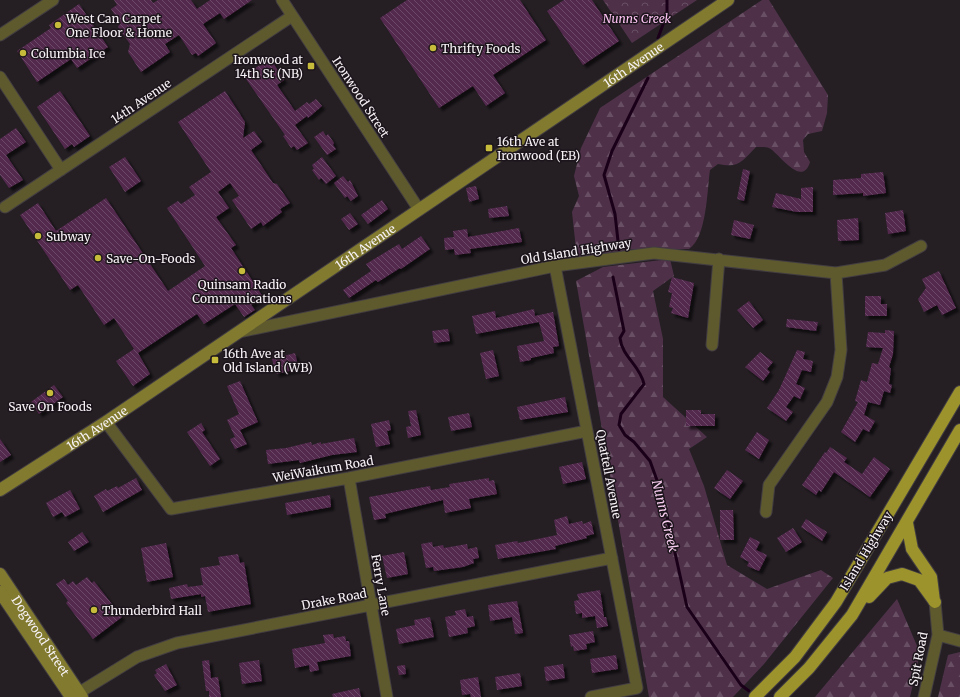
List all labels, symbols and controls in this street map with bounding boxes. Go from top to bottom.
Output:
place label: West Can Carpet One Floor & Home [65,11,172,40]
park label: Nunns Creek [603,11,672,26]
marker: West Can Carpet One Floor & Home [53,20,63,30]
street label: 16th Avenue [600,39,666,90]
place label: Thrifty Foods [441,41,521,56]
marker: Thrifty Foods [428,43,438,53]
place label: Columbia Ice [31,46,105,61]
marker: Columbia Ice [18,48,28,58]
place label: Ironwood at 14th St (NB) [233,52,303,81]
street label: Ironwood Street [329,54,393,140]
marker: Ironwood at 14th St (NB) [306,61,316,71]
street label: 14th Avenue [108,75,174,127]
place label: 16th Ave at Ironwood (EB) [497,134,580,163]
marker: 16th Ave at Ironwood (EB) [484,143,494,153]
street label: 16th Avenue [332,220,398,272]
place label: Subway [46,229,91,244]
marker: Subway [33,231,43,241]
street label: Old Island Highway [520,235,632,267]
place label: Save-On-Foods [106,251,196,266]
marker: Save-On-Foods [93,253,103,263]
marker: Quinsam Radio Communications [237,266,247,276]
place label: Quinsam Radio Communications [192,277,292,306]
place label: 16th Ave at Old Island (WB) [223,346,313,375]
marker: 16th Ave at Old Island (WB) [210,355,220,365]
marker: Save On Foods [45,388,55,398]
place label: Save On Foods [8,399,92,414]
street label: 16th Avenue [63,402,130,453]
street label: Quattell Avenue [593,428,625,520]
street label: WeiWaikum Road [270,453,375,485]
water label: Nunns Creek [648,478,682,554]
street label: Island Highway [836,509,896,593]
street label: Ferry Lane [368,553,394,617]
street label: Drake Road [300,585,368,613]
street label: Dogwood Street [9,593,73,679]
place label: Thunderbird Hall [102,603,202,618]
marker: Thunderbird Hall [89,605,99,615]
street label: Spit Road [905,631,931,687]

